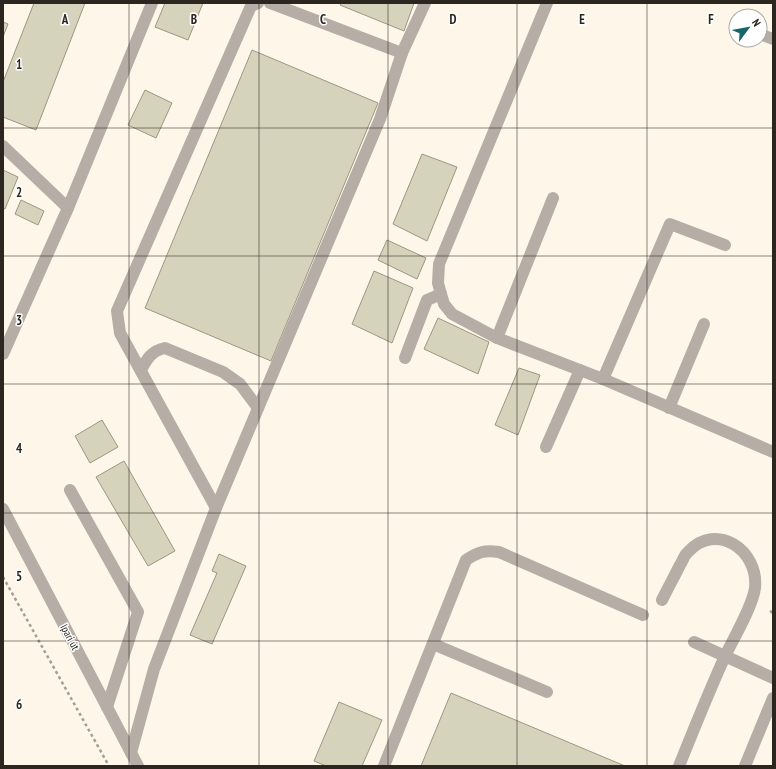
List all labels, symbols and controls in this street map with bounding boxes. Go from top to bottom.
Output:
north arrow [728,8,768,48]
text: A [61,11,69,28]
text: B [191,11,197,28]
text: C [320,11,326,28]
text: D [450,11,457,28]
text: E [579,11,585,28]
text: F [708,11,714,28]
text: N [749,16,764,29]
text: 1 [16,56,22,73]
text: 2 [16,184,22,201]
text: 3 [16,312,22,329]
text: 4 [16,440,23,457]
text: 5 [16,568,22,585]
street label: Ipari út [57,622,83,652]
text: 6 [16,696,22,713]

